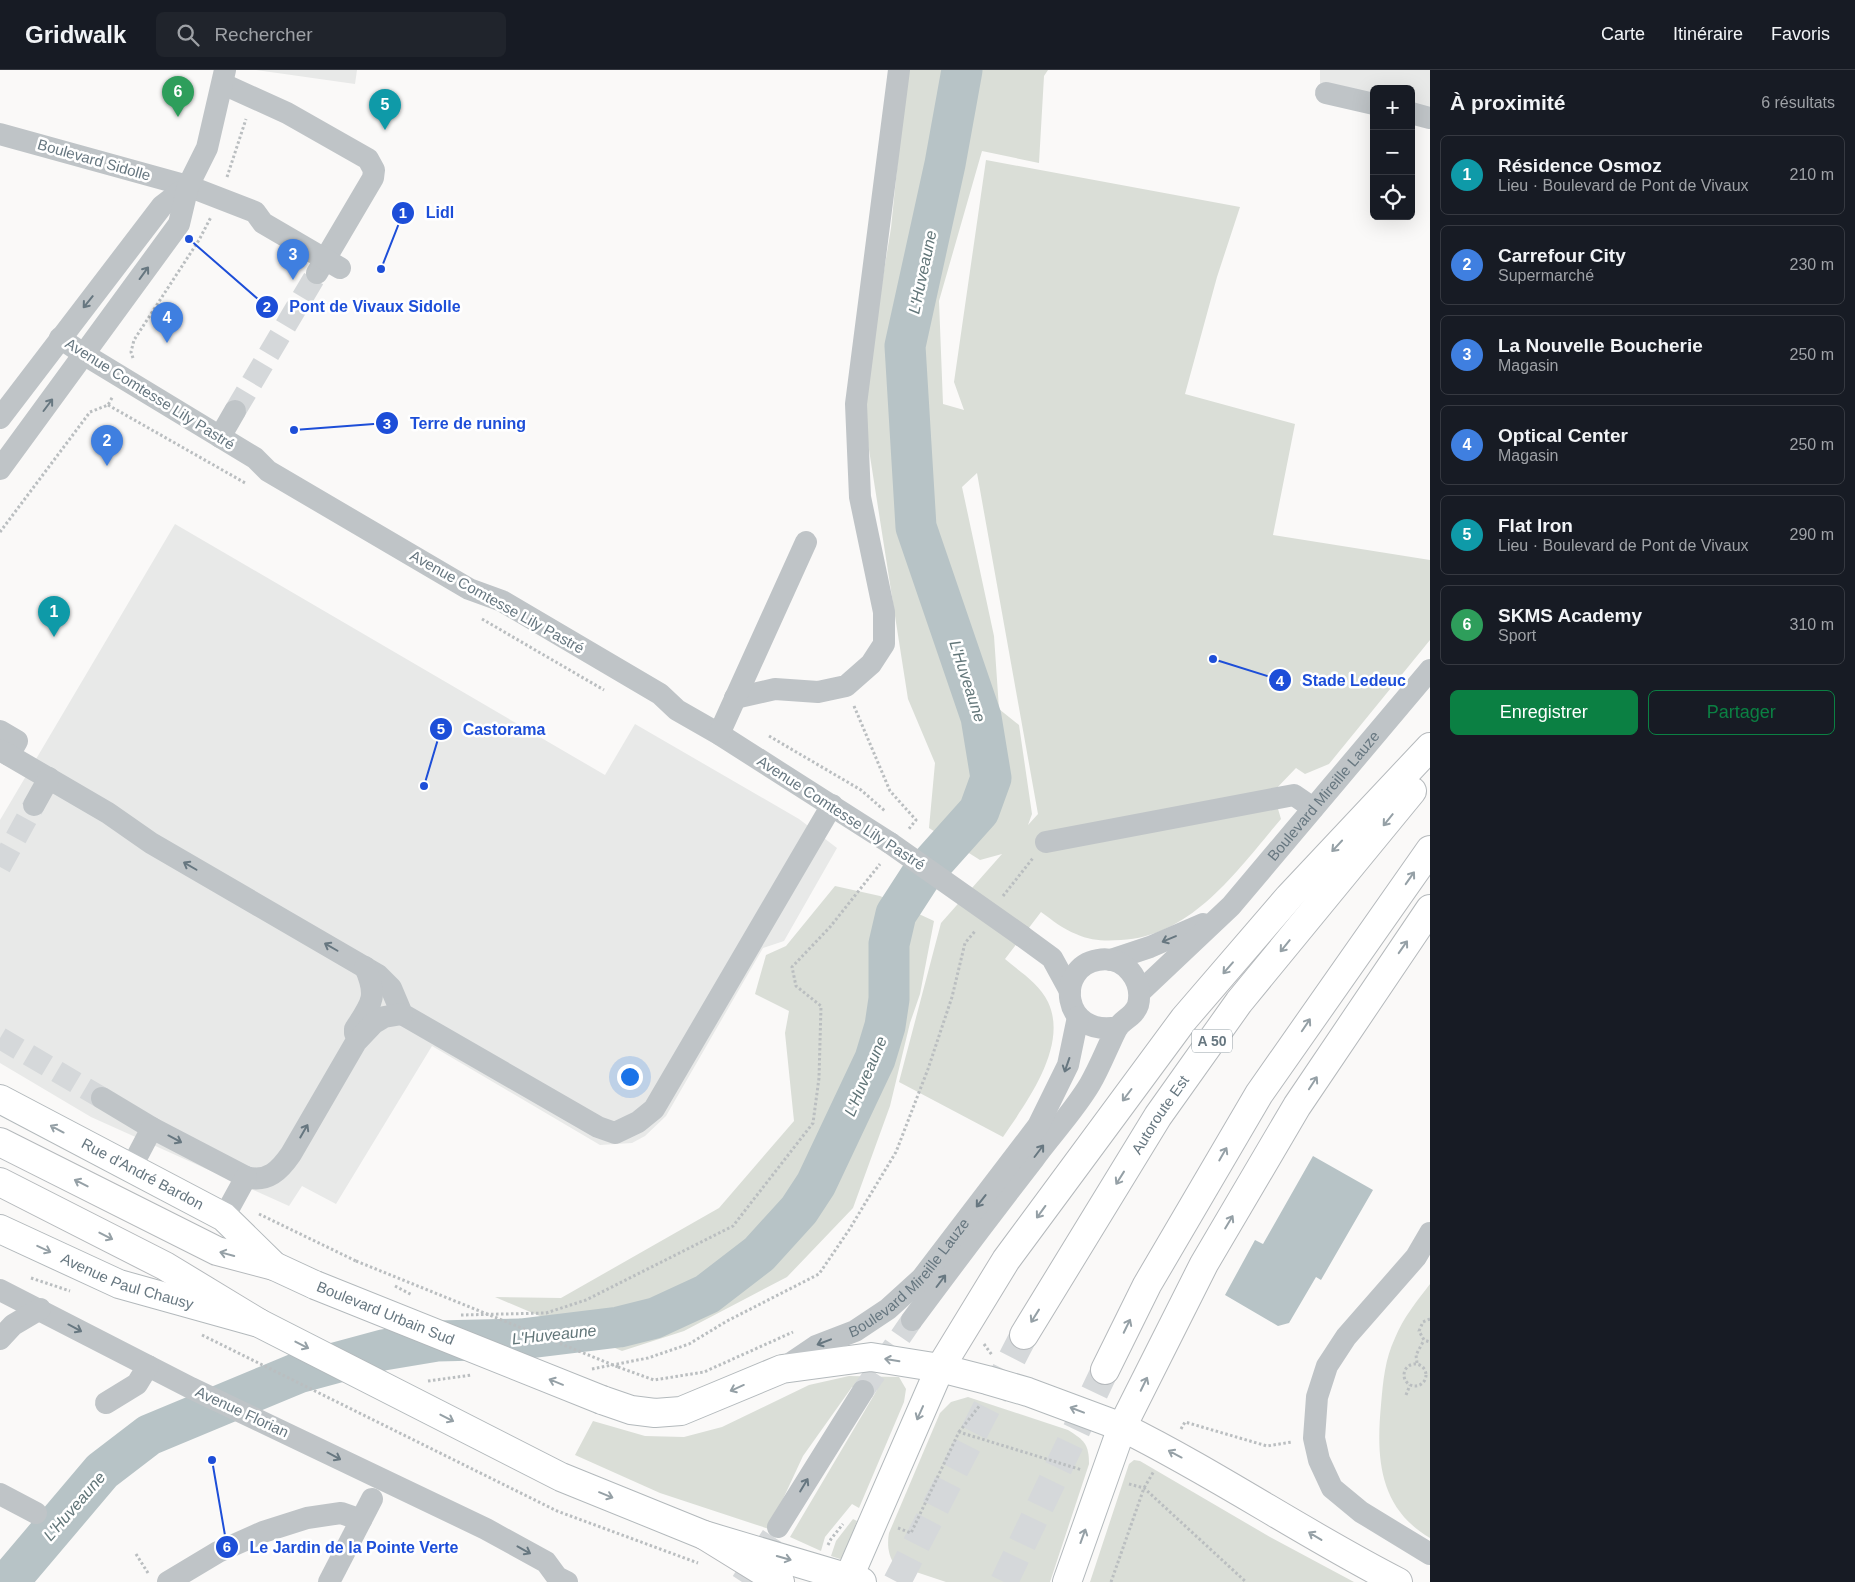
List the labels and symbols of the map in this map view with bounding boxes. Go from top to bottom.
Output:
pin: 6 [162,76,194,117]
pin: 5 [369,89,401,130]
street label: Boulevard Sidolle [36,135,153,184]
callout: Lidl [390,197,464,228]
text: 1 [399,204,407,221]
text: Lidl [426,204,454,221]
water label: L'Huveaune [905,229,940,315]
pin: 3 [277,239,309,280]
one-way arrow [139,266,149,280]
callout: Pont de Vivaux Sidolle [255,291,471,322]
one-way arrow [83,295,94,308]
text: 2 [263,298,271,315]
text: Pont de Vivaux Sidolle [289,298,461,315]
pin: 4 [151,302,183,343]
street label: Avenue Comtesse Lily Pastré [62,334,238,453]
one-way arrow [43,398,53,412]
callout: Terre de runing [375,408,536,439]
text: 3 [383,415,391,432]
text: Terre de runing [410,415,526,432]
pin: 2 [91,425,123,466]
street label: Avenue Comtesse Lily Pastré [407,546,587,657]
pin: 1 [38,596,70,637]
water label: L'Huveaune [946,638,989,724]
callout: Stade Ledeuc [1267,665,1416,696]
text: 4 [1276,672,1285,689]
text: Stade Ledeuc [1302,672,1406,689]
callout: Castorama [428,714,556,745]
text: 5 [437,720,445,737]
text: Castorama [463,721,545,738]
street label: Boulevard Mireille Lauze [1264,727,1383,864]
street label: Avenue Comtesse Lily Pastré [754,752,928,873]
one-way arrow [1383,813,1394,826]
one-way arrow [1331,840,1343,853]
one-way arrow [183,861,197,871]
one-way arrow [1405,871,1415,885]
one-way arrow [1162,935,1177,945]
one-way arrow [1279,939,1291,952]
one-way arrow [1398,941,1408,955]
one-way arrow [324,942,338,952]
one-way arrow [1223,961,1234,974]
one-way arrow [1301,1018,1311,1032]
road number: A 50 [1192,1029,1232,1052]
water label: L'Huveaune [841,1034,890,1119]
one-way arrow [1062,1057,1071,1072]
your location [617,1064,643,1090]
street label: Autoroute Est [1128,1071,1193,1157]
one-way arrow [1308,1076,1318,1090]
one-way arrow [1122,1088,1133,1101]
one-way arrow [49,1124,64,1134]
one-way arrow [300,1125,310,1139]
street label: Rue d'André Bardon [79,1134,207,1213]
one-way arrow [167,1135,182,1145]
one-way arrow [1034,1144,1044,1158]
one-way arrow [1219,1148,1229,1162]
one-way arrow [1115,1170,1125,1184]
one-way arrow [73,1178,88,1188]
one-way arrow [975,1194,986,1207]
one-way arrow [1036,1205,1046,1219]
street label: Boulevard Mireille Lauze [846,1215,972,1341]
one-way arrow [1224,1215,1234,1229]
one-way arrow [98,1232,113,1241]
one-way arrow [36,1245,51,1255]
street label: Avenue Paul Chausy [58,1249,196,1312]
one-way arrow [219,1249,235,1258]
one-way arrow [936,1274,946,1288]
street label: Boulevard Urbain Sud [314,1278,457,1348]
one-way arrow [1030,1309,1040,1323]
one-way arrow [1122,1319,1132,1334]
water label: L'Huveaune [511,1322,597,1347]
one-way arrow [67,1323,82,1333]
one-way arrow [817,1338,832,1347]
one-way arrow [294,1341,309,1350]
one-way arrow [884,1355,900,1365]
one-way arrow [549,1377,564,1386]
one-way arrow [1140,1377,1149,1392]
street label: Avenue Florian [193,1383,291,1441]
one-way arrow [730,1384,745,1394]
one-way arrow [915,1405,925,1420]
one-way arrow [1070,1405,1085,1414]
one-way arrow [439,1414,454,1423]
one-way arrow [1168,1449,1183,1459]
one-way arrow [326,1452,341,1461]
water label: L'Huveaune [40,1469,109,1544]
one-way arrow [799,1479,809,1493]
one-way arrow [598,1491,613,1501]
one-way arrow [1079,1529,1088,1544]
one-way arrow [1309,1531,1323,1541]
callout: Le Jardin de la Pointe Verte [215,1532,469,1563]
text: 6 [223,1538,231,1555]
text: Le Jardin de la Pointe Verte [250,1539,459,1556]
one-way arrow [517,1546,531,1556]
one-way arrow [776,1554,792,1564]

